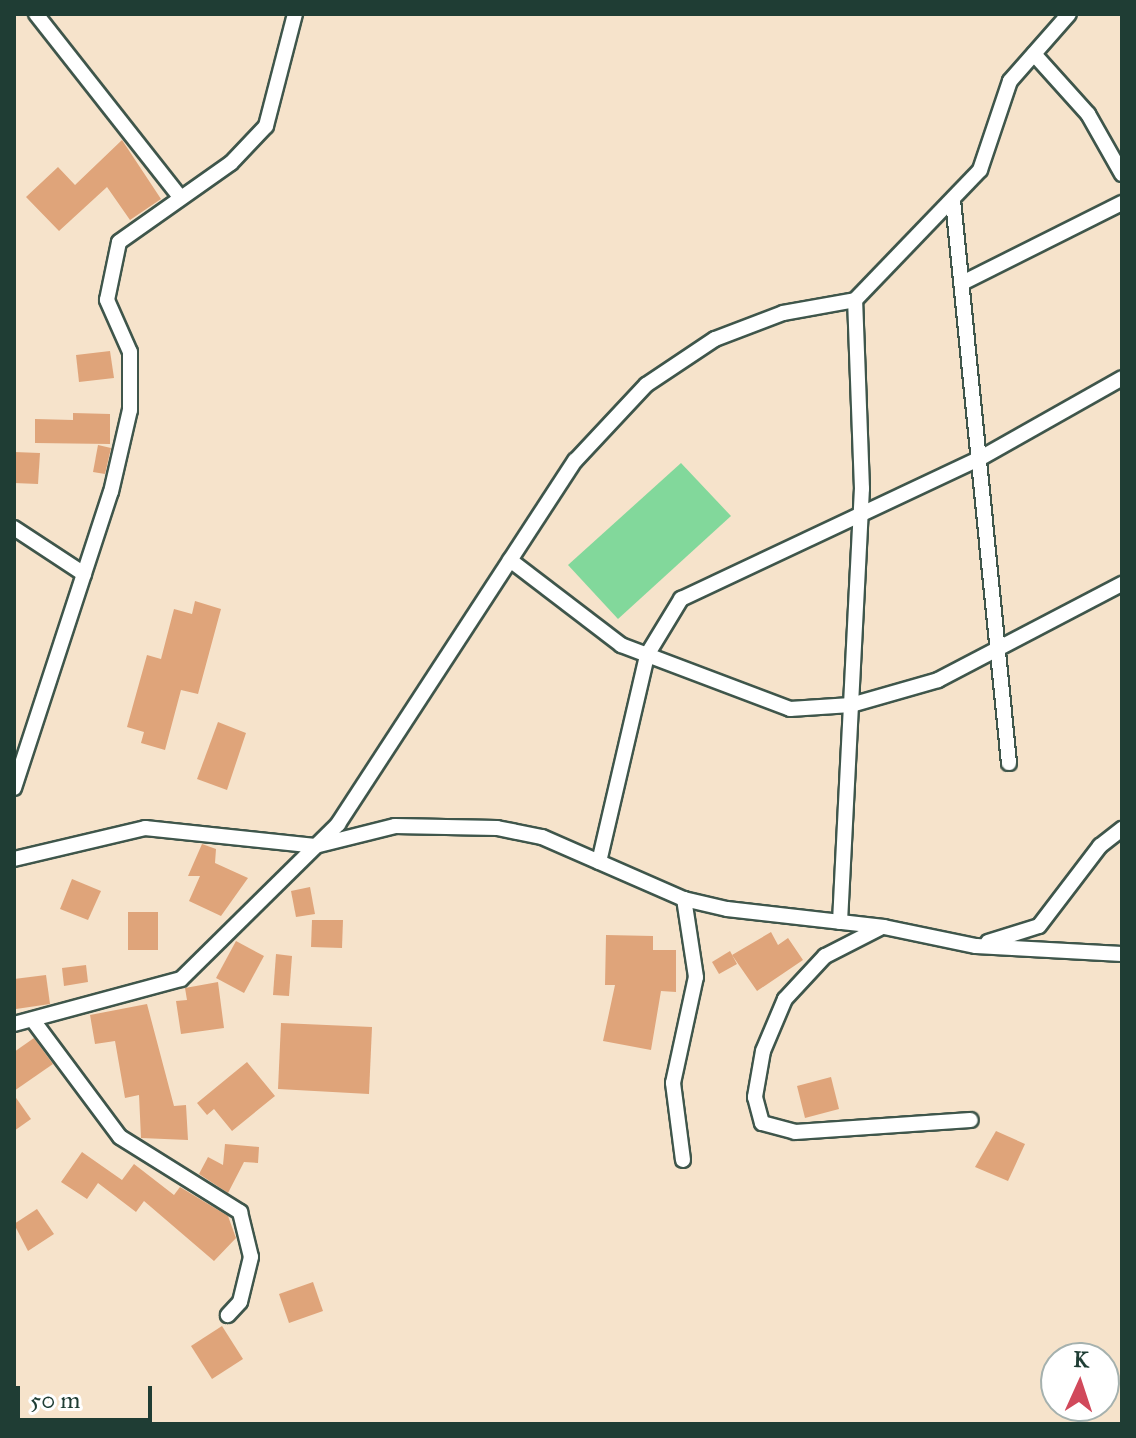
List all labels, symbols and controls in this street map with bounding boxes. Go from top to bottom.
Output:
north arrow [1040,1342,1120,1422]
text: K [1073,1346,1090,1373]
scale bar [20,1370,156,1420]
text: 50 m [30,1385,80,1415]

